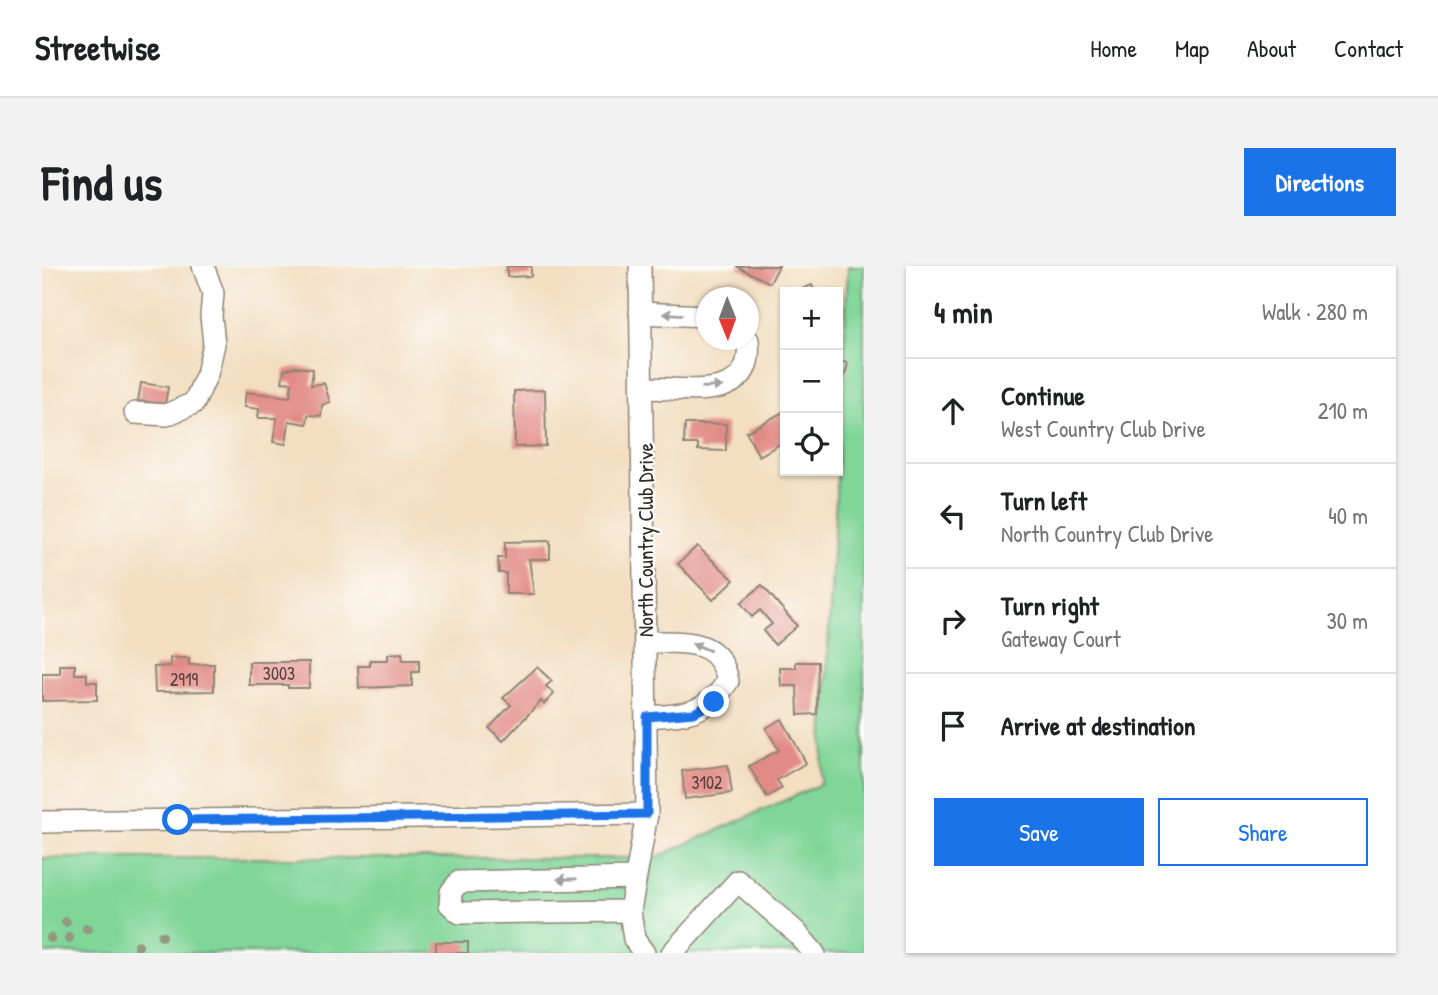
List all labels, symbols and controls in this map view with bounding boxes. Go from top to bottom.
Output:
text: Streetwise [35,26,160,70]
text: Home [1090,32,1137,64]
text: Map [1175,32,1209,64]
text: About [1247,32,1296,64]
text: Contact [1334,32,1403,64]
button: Directions [1244,148,1396,216]
text: Find us [42,149,162,215]
north arrow [696,287,759,350]
map controls [780,287,843,476]
button: + [780,287,843,350]
text: 4 min [934,292,993,332]
text: Walk · 280 m [1262,296,1368,327]
one-way arrow [662,309,684,320]
button: − [780,350,843,413]
text: Continue [1001,378,1085,413]
one-way arrow [701,382,723,393]
icon: ahead [934,392,972,430]
text: 210 m [1318,395,1368,426]
button: locate [780,413,843,476]
text: West Country Club Drive [1001,413,1206,444]
street label: North Country Club Drive [631,443,660,637]
text: Turn left [1001,483,1087,518]
icon: left [934,497,972,535]
text: 40 m [1328,500,1368,531]
text: North Country Club Drive [1001,518,1213,549]
text: Turn right [1001,588,1099,623]
icon: right [934,602,972,640]
text: 30 m [1326,605,1368,636]
text: Gateway Court [1001,623,1121,654]
one-way arrow [691,642,712,653]
house number: 3003 [263,661,295,686]
house number: 2919 [170,667,198,692]
route end [698,686,729,717]
icon: arrive [934,707,972,745]
text: Arrive at destination [1001,708,1196,743]
house number: 3102 [691,770,723,795]
button: Save [934,798,1144,866]
button: Share [1158,798,1368,866]
route start [162,804,193,835]
one-way arrow [556,873,578,885]

